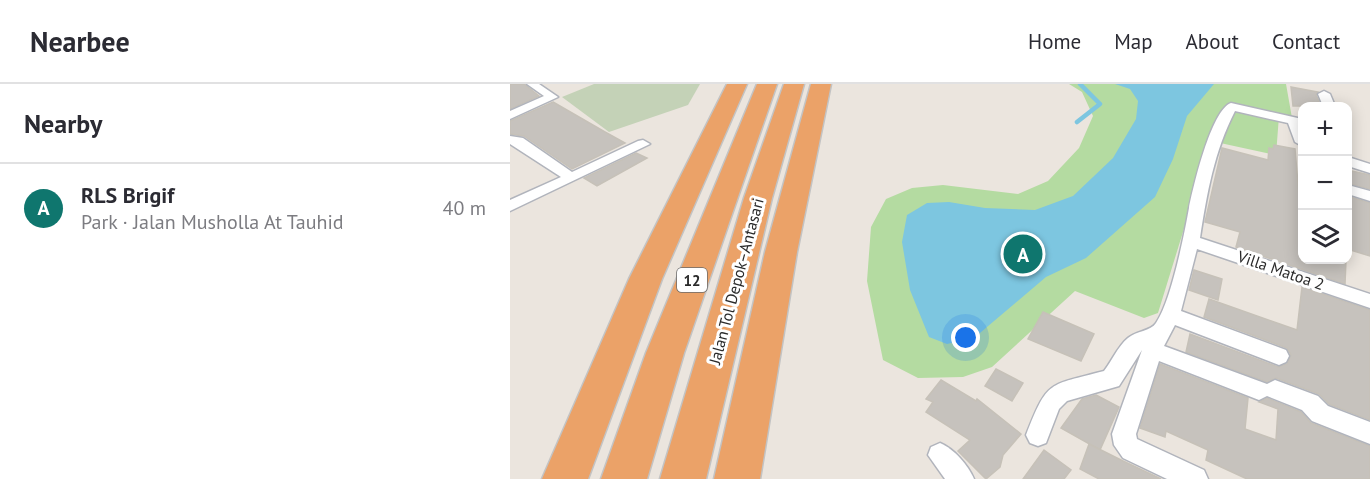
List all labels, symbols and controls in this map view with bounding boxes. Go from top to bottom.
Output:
text: Nearbee [30,23,130,60]
text: Home [1028,28,1081,55]
text: Map [1114,28,1153,55]
text: About [1186,28,1239,55]
text: Contact [1272,28,1340,55]
map controls [1298,102,1352,264]
button: + [1298,102,1352,156]
text: Nearby [24,107,102,140]
button: − [1298,156,1352,210]
text: RLS Brigif [81,181,174,209]
text: A [37,195,50,221]
text: 40 m [443,195,486,221]
street label: Jalan Tol Depok–Antasari [704,196,768,367]
text: Park · Jalan Musholla At Tauhid [81,209,344,235]
button: layers [1298,210,1352,264]
pin: A [1004,232,1042,276]
street label: Villa Matoa 2 [1234,246,1327,294]
road number: 12 [677,268,707,292]
your location [951,323,980,352]

